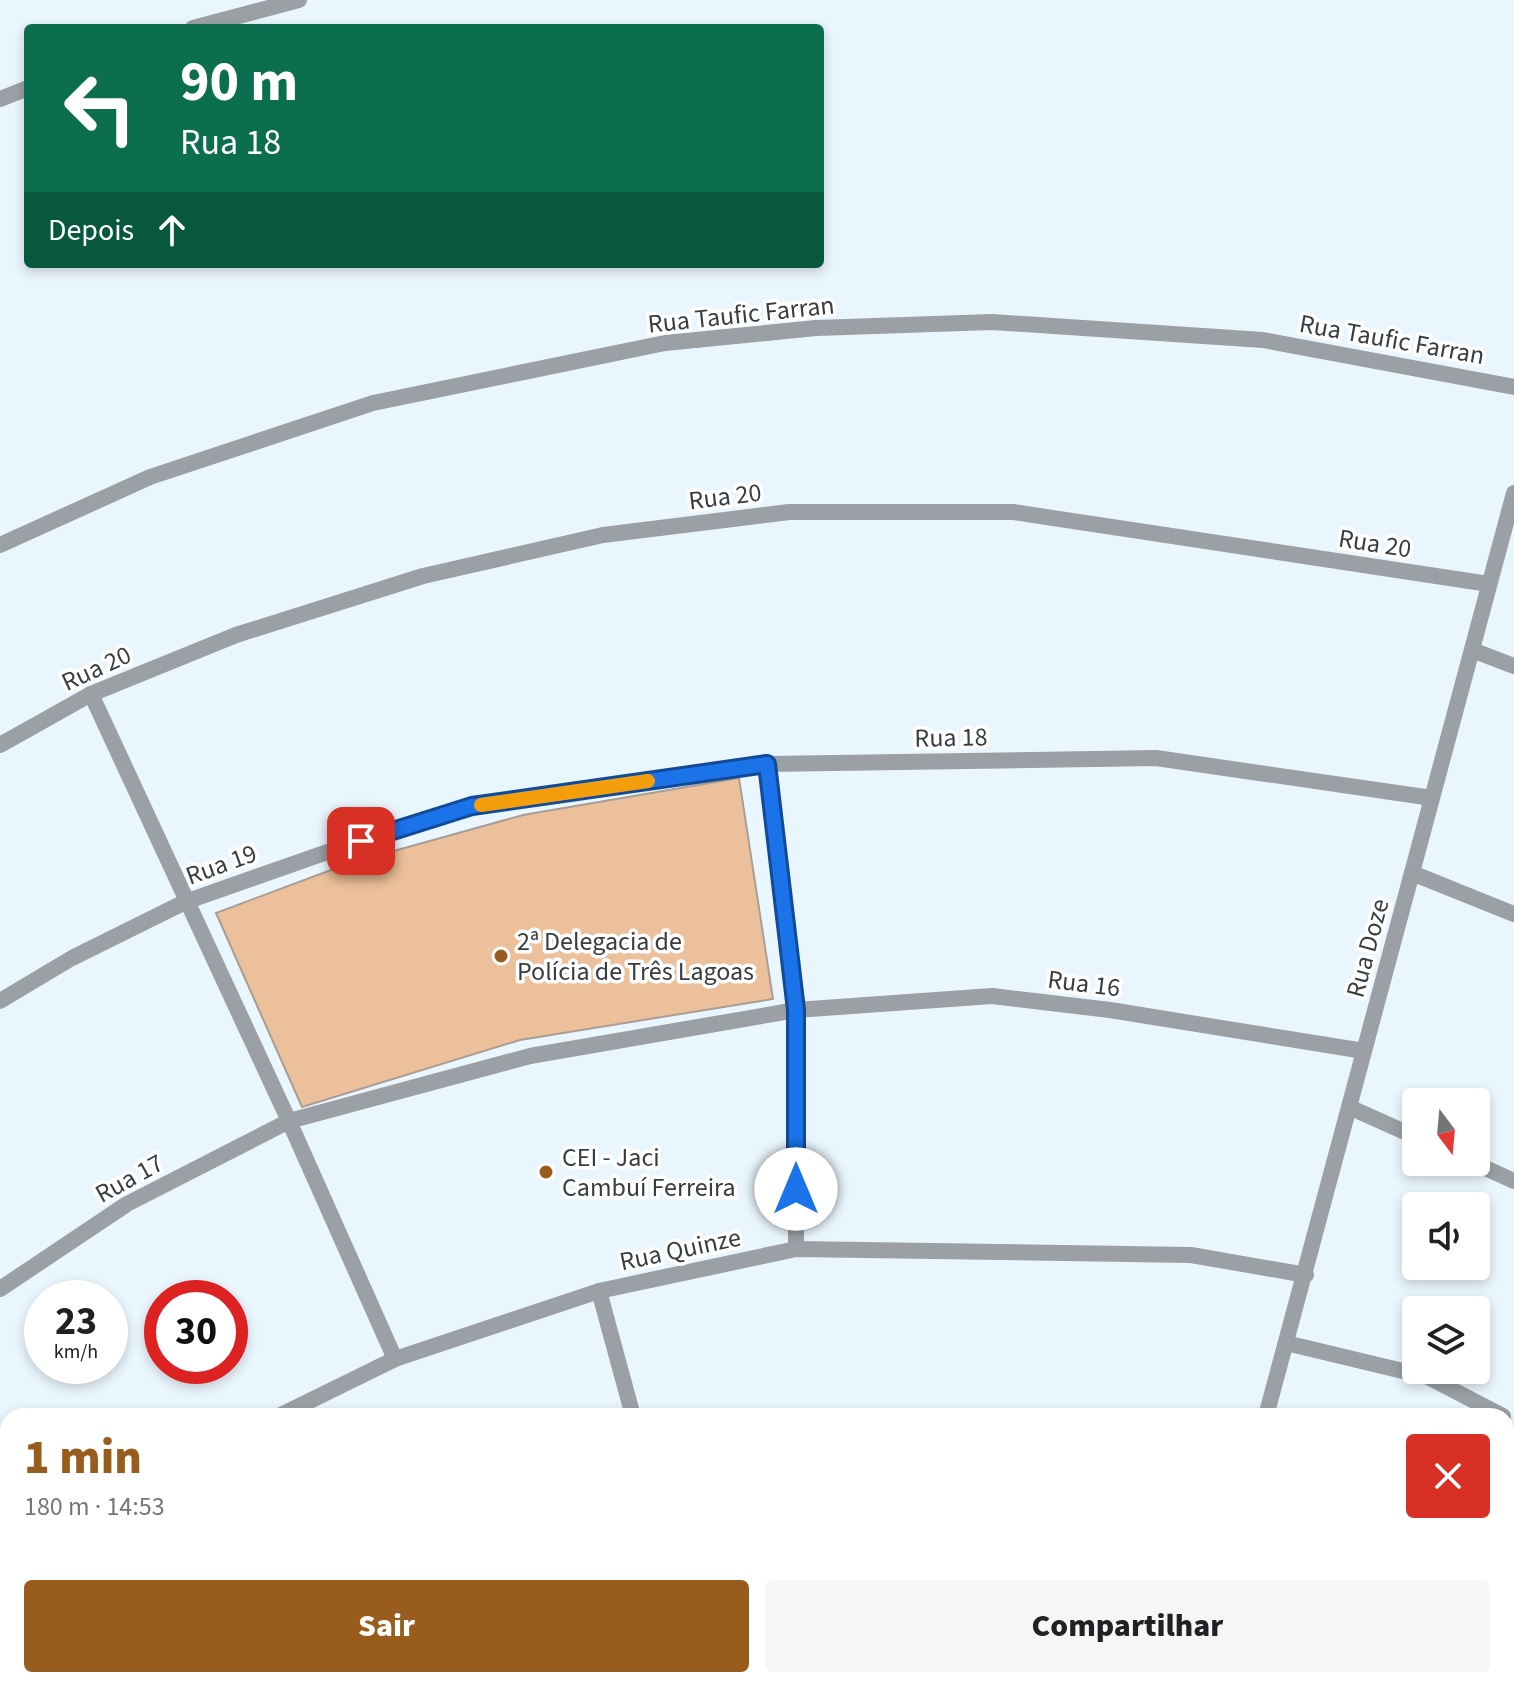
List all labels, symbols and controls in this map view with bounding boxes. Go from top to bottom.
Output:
text: 90 m [180,43,298,122]
icon: left [48,56,152,160]
text: Rua 18 [180,117,281,168]
icon: ahead [150,208,194,252]
text: Depois [48,209,134,252]
street label: Rua Taufic Farran [646,286,836,343]
street label: Rua Taufic Farran [1296,305,1487,374]
street label: Rua 20 [687,474,764,519]
street label: Rua 20 [1336,520,1414,567]
street label: Rua 20 [55,636,137,701]
street label: Rua 18 [914,718,988,757]
pin [327,807,395,875]
icon: arrive [339,819,383,863]
street label: Rua 19 [181,835,262,894]
street label: Rua Doze [1337,895,1398,1002]
place label: 2ª Delegacia de Polícia de Três Lagoas [517,923,754,990]
marker: 2ª Delegacia de Polícia de Três Lagoas [492,947,510,965]
street label: Rua 16 [1045,961,1122,1006]
north arrow [1402,1088,1490,1176]
map controls [1402,1088,1490,1384]
place label: CEI - Jaci Cambuí Ferreira [562,1139,736,1206]
street label: Rua 17 [88,1145,170,1212]
position arrow [754,1147,838,1231]
marker: CEI - Jaci Cambuí Ferreira [537,1163,555,1181]
button: sound [1402,1192,1490,1280]
street label: Rua Quinze [616,1219,744,1280]
speed limit sign: 30 [144,1280,248,1384]
text: 23 [55,1293,97,1350]
button: layers [1402,1296,1490,1384]
text: km/h [54,1338,98,1366]
text: 1 min [24,1424,142,1492]
button: close [1406,1434,1490,1518]
text: 180 m · 14:53 [24,1488,165,1525]
button: Sair [24,1580,749,1672]
button: Compartilhar [765,1580,1490,1672]

